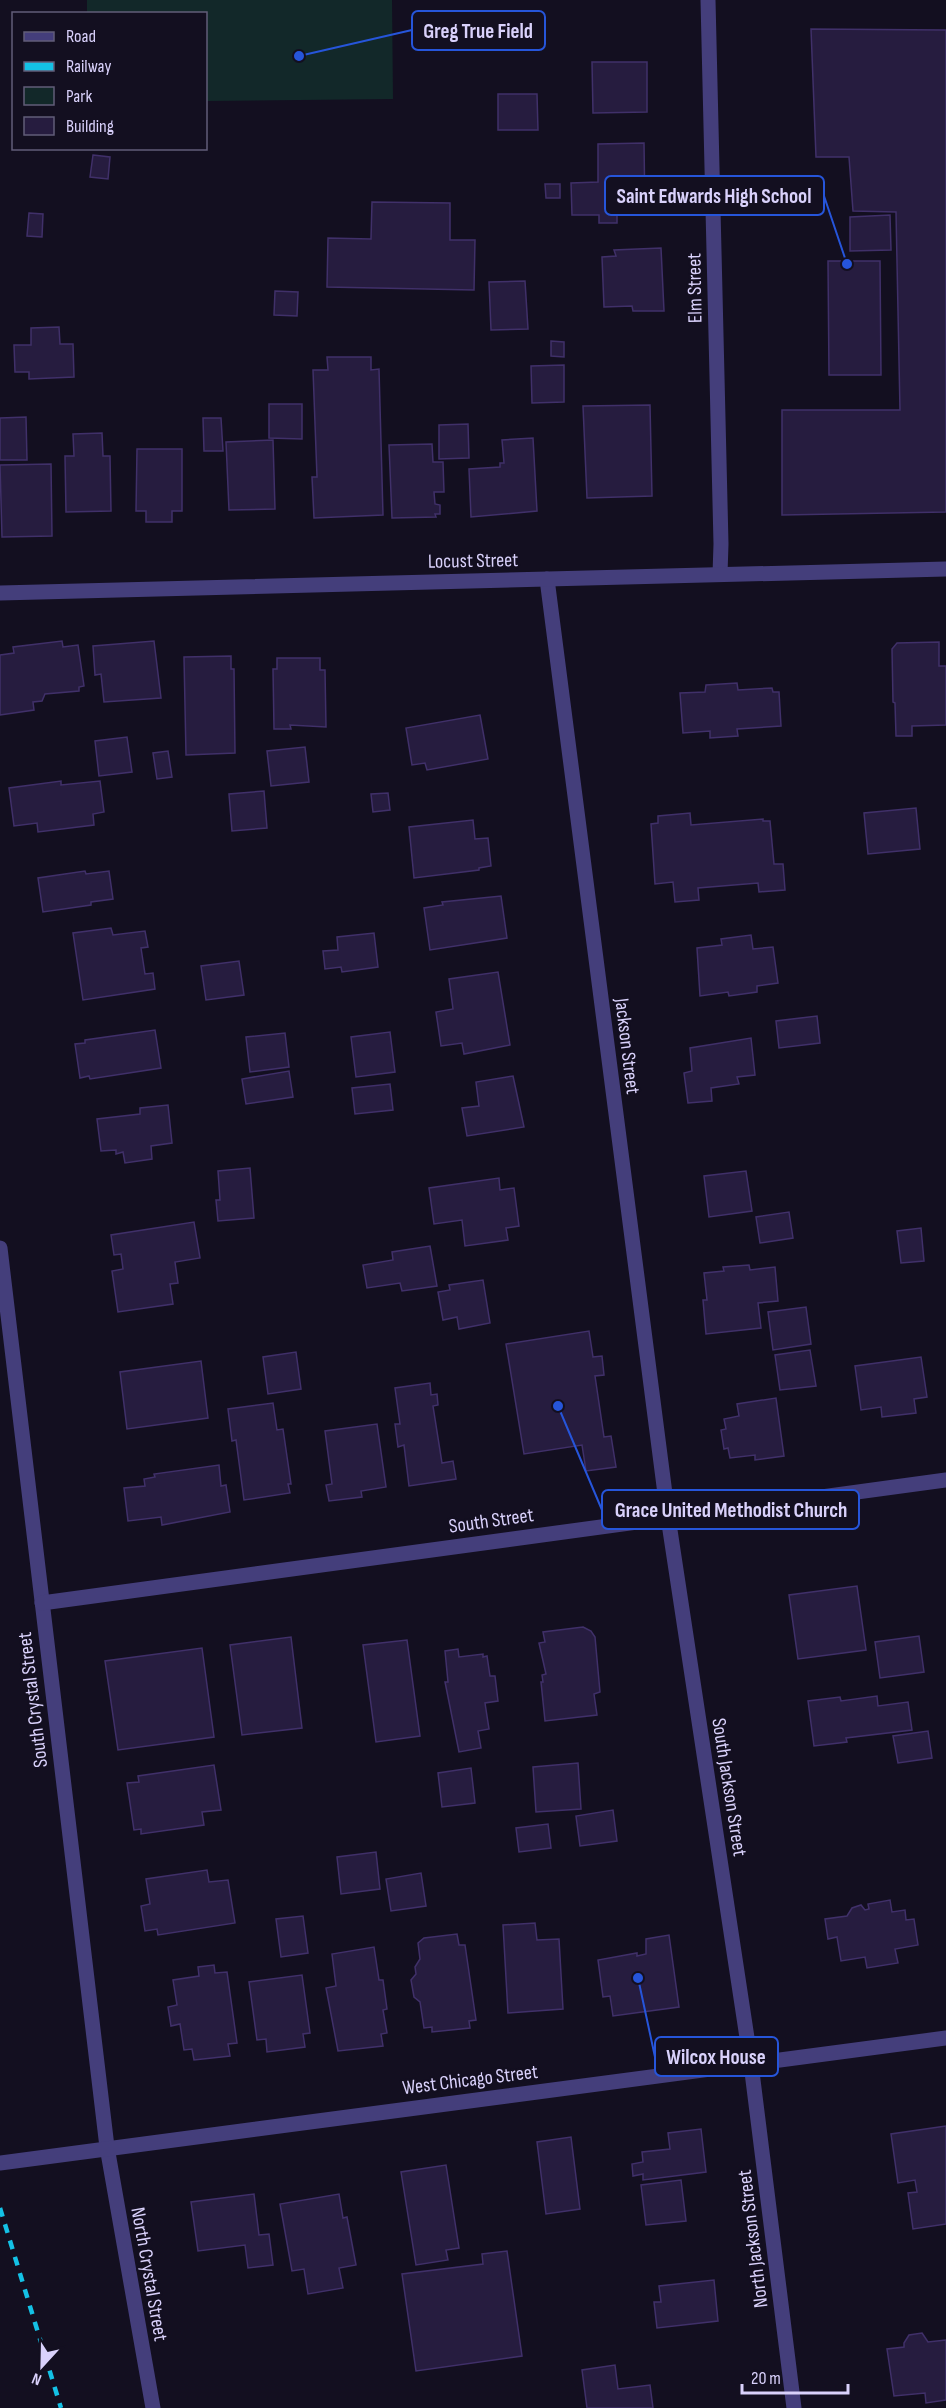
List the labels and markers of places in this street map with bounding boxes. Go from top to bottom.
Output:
callout: Greg True Field [412,11,545,50]
callout: Saint Edwards High School [605,176,824,215]
callout: Grace United Methodist Church [602,1490,859,1529]
callout: Wilcox House [655,2037,778,2076]

